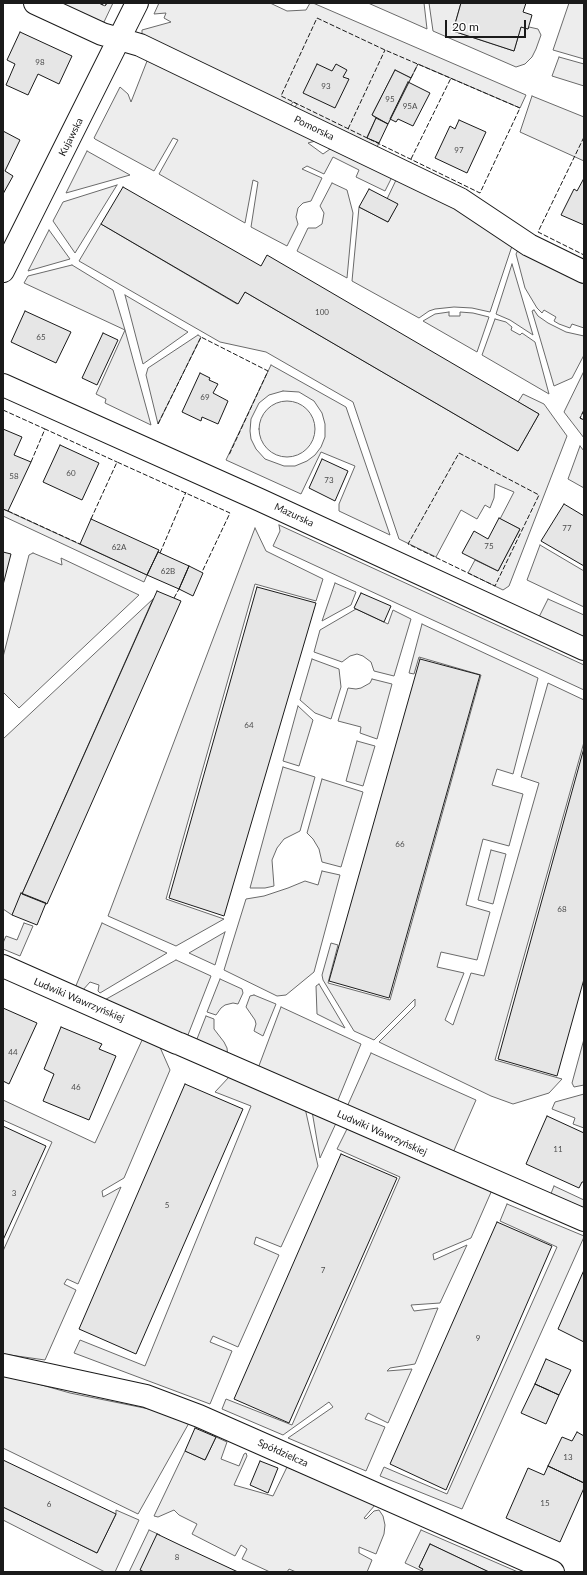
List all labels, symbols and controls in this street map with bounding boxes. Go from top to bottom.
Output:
scale bar [447,12,528,38]
text: 20 m [452,19,479,34]
house number: 98 [35,57,45,67]
house number: 93 [321,81,331,91]
house number: 95 [385,94,395,104]
house number: 95A [403,101,417,111]
street label: Pomorska [292,113,336,143]
street label: Kujawska [56,116,86,158]
house number: 97 [454,145,464,155]
house number: 100 [315,307,329,317]
house number: 65 [36,332,46,342]
house number: 69 [200,392,210,402]
house number: 60 [66,468,76,478]
house number: 58 [9,471,19,481]
house number: 73 [324,475,334,485]
street label: Mazurska [272,501,316,529]
house number: 77 [562,523,572,533]
house number: 75 [484,541,494,551]
house number: 62A [112,542,126,552]
house number: 62B [161,566,175,576]
house number: 64 [244,720,254,730]
house number: 66 [395,839,405,849]
house number: 68 [557,904,567,914]
street label: Ludwiki Wawrzyńskiej [32,975,126,1025]
house number: 44 [8,1047,18,1057]
house number: 46 [71,1082,81,1092]
street label: Ludwiki Wawrzyńskiej [335,1108,429,1158]
house number: 11 [553,1144,563,1154]
house number: 3 [12,1188,16,1198]
house number: 5 [165,1200,169,1210]
house number: 7 [321,1265,325,1275]
house number: 9 [476,1333,480,1343]
street label: Spółdzielcza [256,1437,310,1469]
house number: 13 [563,1452,573,1462]
house number: 15 [540,1498,550,1508]
house number: 6 [47,1499,51,1509]
house number: 8 [175,1552,179,1562]

